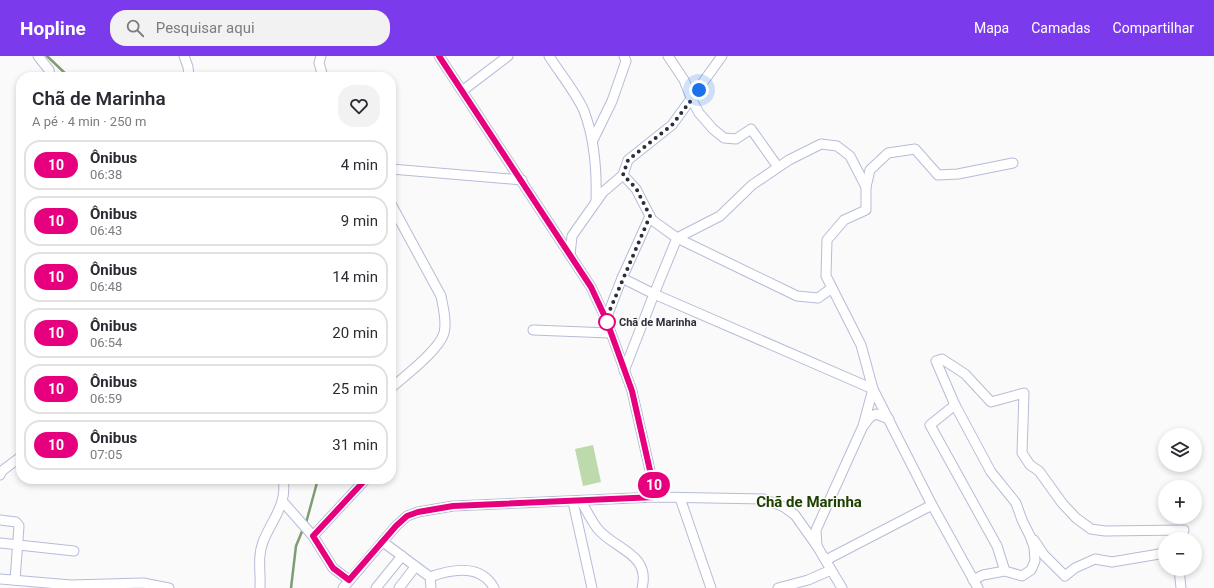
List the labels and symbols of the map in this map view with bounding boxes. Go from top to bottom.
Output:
your location [689,80,709,100]
marker: Chã de Marinha [598,313,616,331]
place label: Chã de Marinha [619,316,697,329]
line badge: 10 [636,472,672,498]
district label: Chã de Marinha [756,493,862,511]

